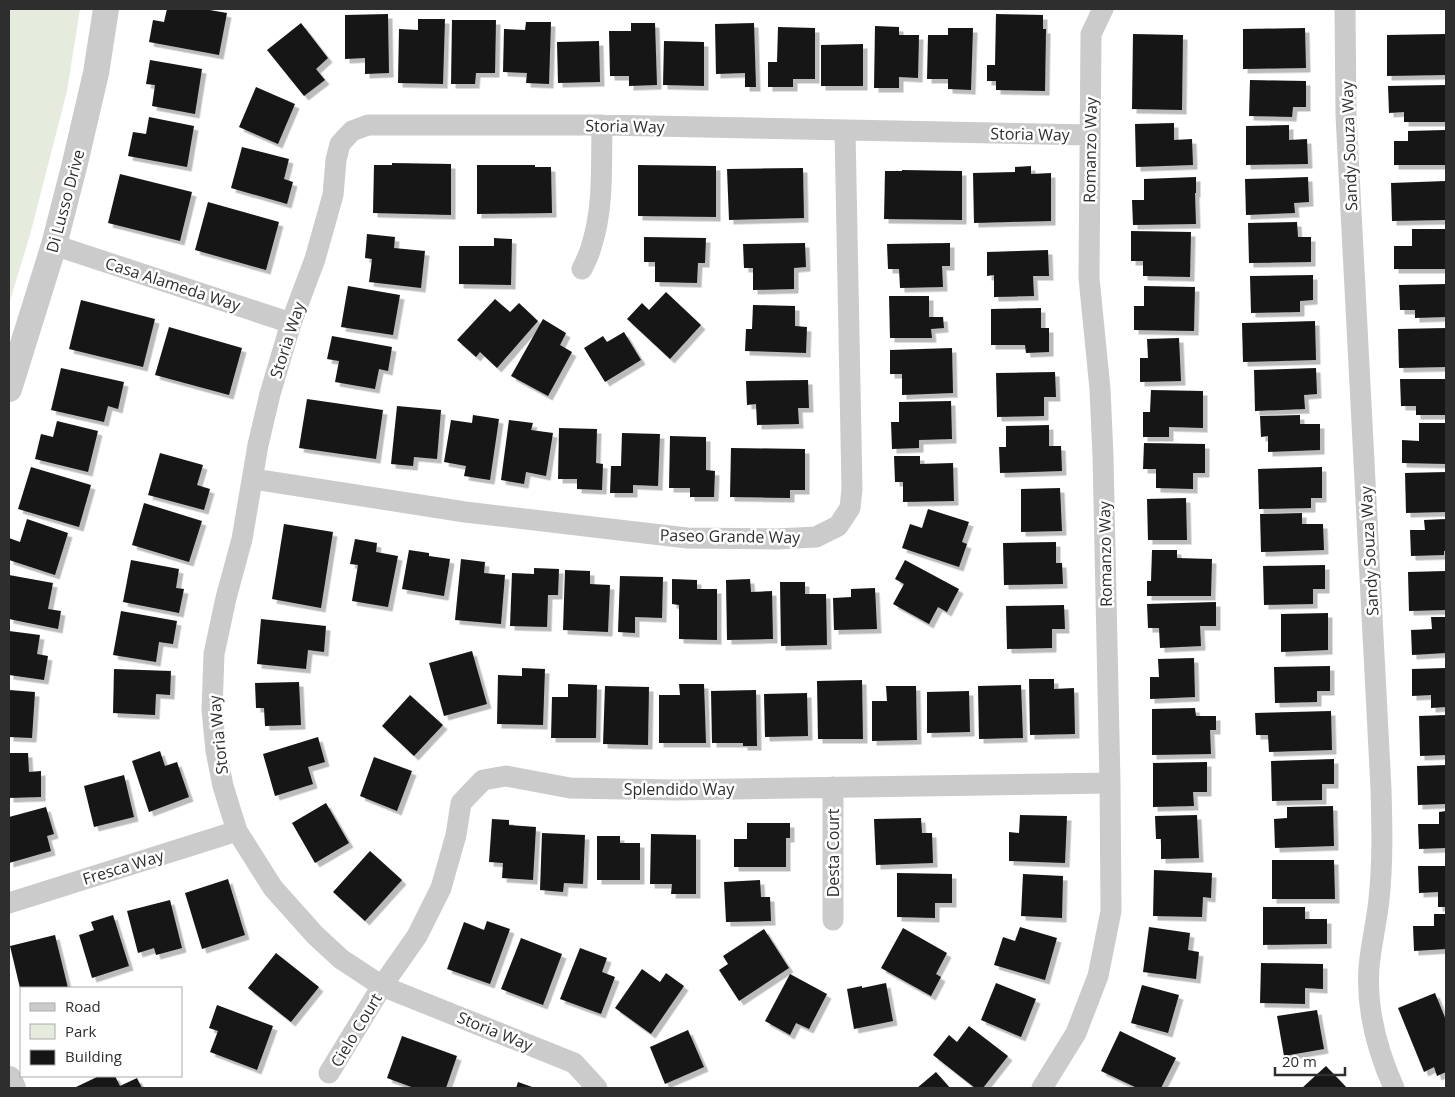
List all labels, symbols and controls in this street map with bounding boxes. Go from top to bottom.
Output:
street label: Sandy Souza Way [1336,80,1362,211]
street label: Romanzo Way [1078,96,1102,203]
street label: Storia Way [585,114,666,138]
street label: Storia Way [990,122,1071,146]
street label: Di Lusso Drive [41,147,89,255]
street label: Casa Alameda Way [103,252,244,317]
street label: Storia Way [264,298,310,381]
street label: Sandy Souza Way [1355,485,1383,616]
street label: Romanzo Way [1093,500,1117,607]
street label: Paseo Grande Way [660,524,801,548]
street label: Storia Way [203,693,233,776]
street label: Splendido Way [624,778,735,800]
street label: Desta Court [822,808,844,897]
street label: Fresca Way [80,844,167,890]
legend [20,987,182,1077]
street label: Cielo Court [325,989,387,1071]
text: Road [65,996,101,1016]
street label: Storia Way [454,1006,537,1056]
text: Park [65,1021,96,1041]
scale bar [1275,1044,1345,1076]
text: Building [65,1046,122,1066]
text: 20 m [1282,1051,1317,1071]

